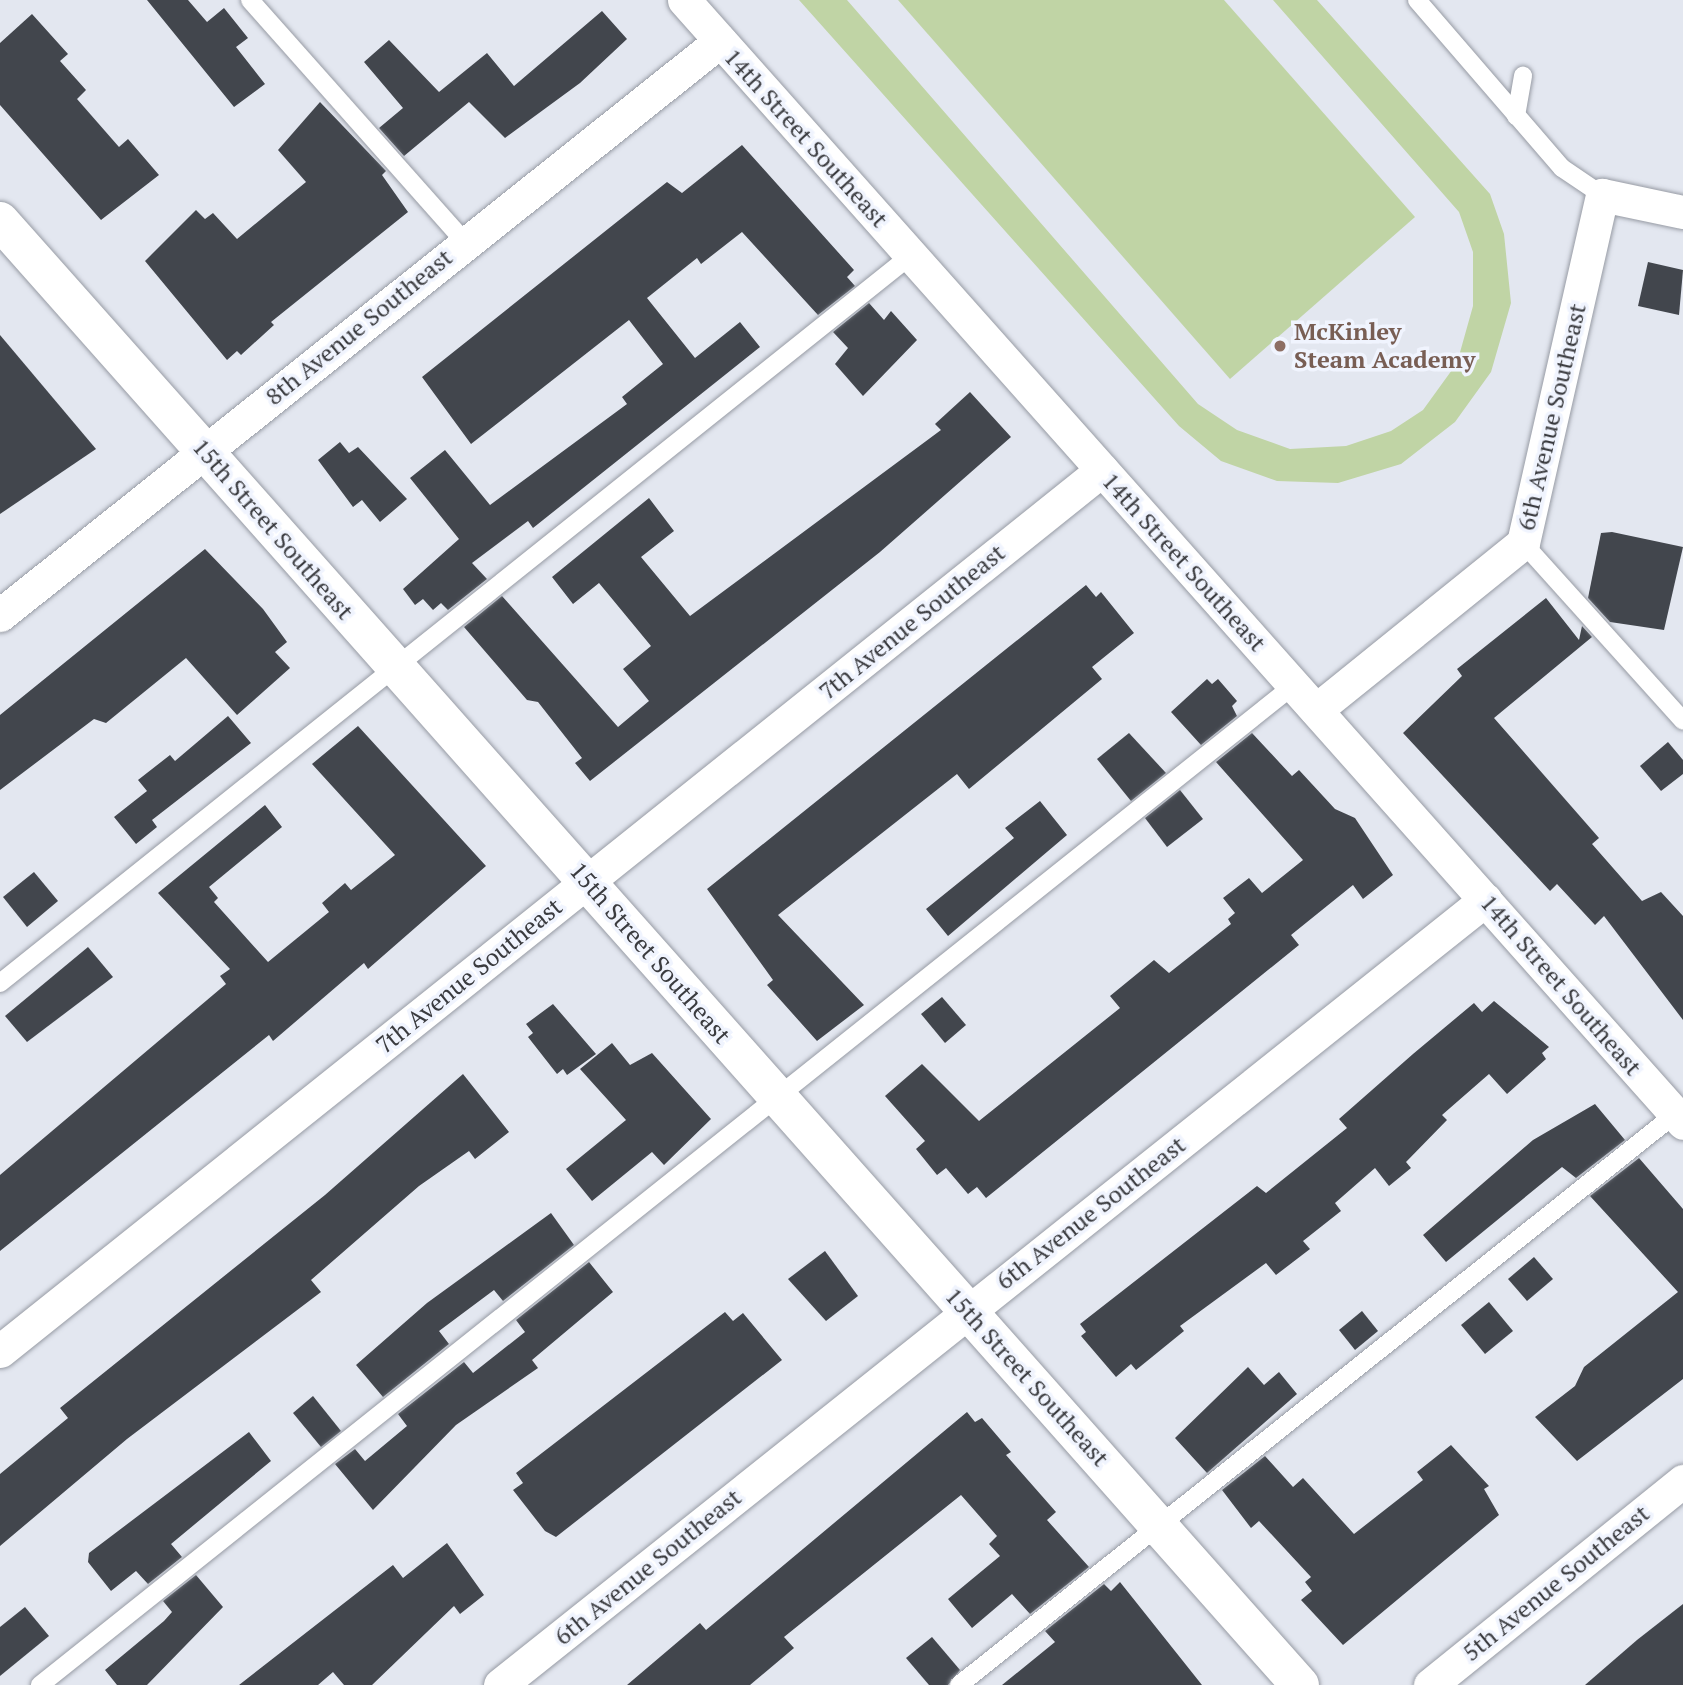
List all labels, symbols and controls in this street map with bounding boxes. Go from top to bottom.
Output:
street label: 14th Street Southeast [718,43,894,233]
street label: 8th Avenue Southeast [260,243,458,411]
street label: 6th Avenue Southeast [1512,301,1592,533]
place label: McKinley Steam Academy [1294,318,1476,374]
marker: McKinley Steam Academy [1272,338,1288,354]
street label: 15th Street Southeast [186,433,360,625]
street label: 14th Street Southeast [1096,467,1272,657]
street label: 7th Avenue Southeast [813,538,1011,706]
street label: 15th Street Southeast [563,857,737,1049]
street label: 14th Street Southeast [1474,889,1648,1081]
street label: 7th Avenue Southeast [370,892,568,1060]
street label: 6th Avenue Southeast [991,1130,1191,1296]
street label: 15th Street Southeast [939,1282,1115,1472]
street label: 6th Avenue Southeast [549,1483,747,1651]
street label: 5th Avenue Southeast [1457,1499,1655,1667]

